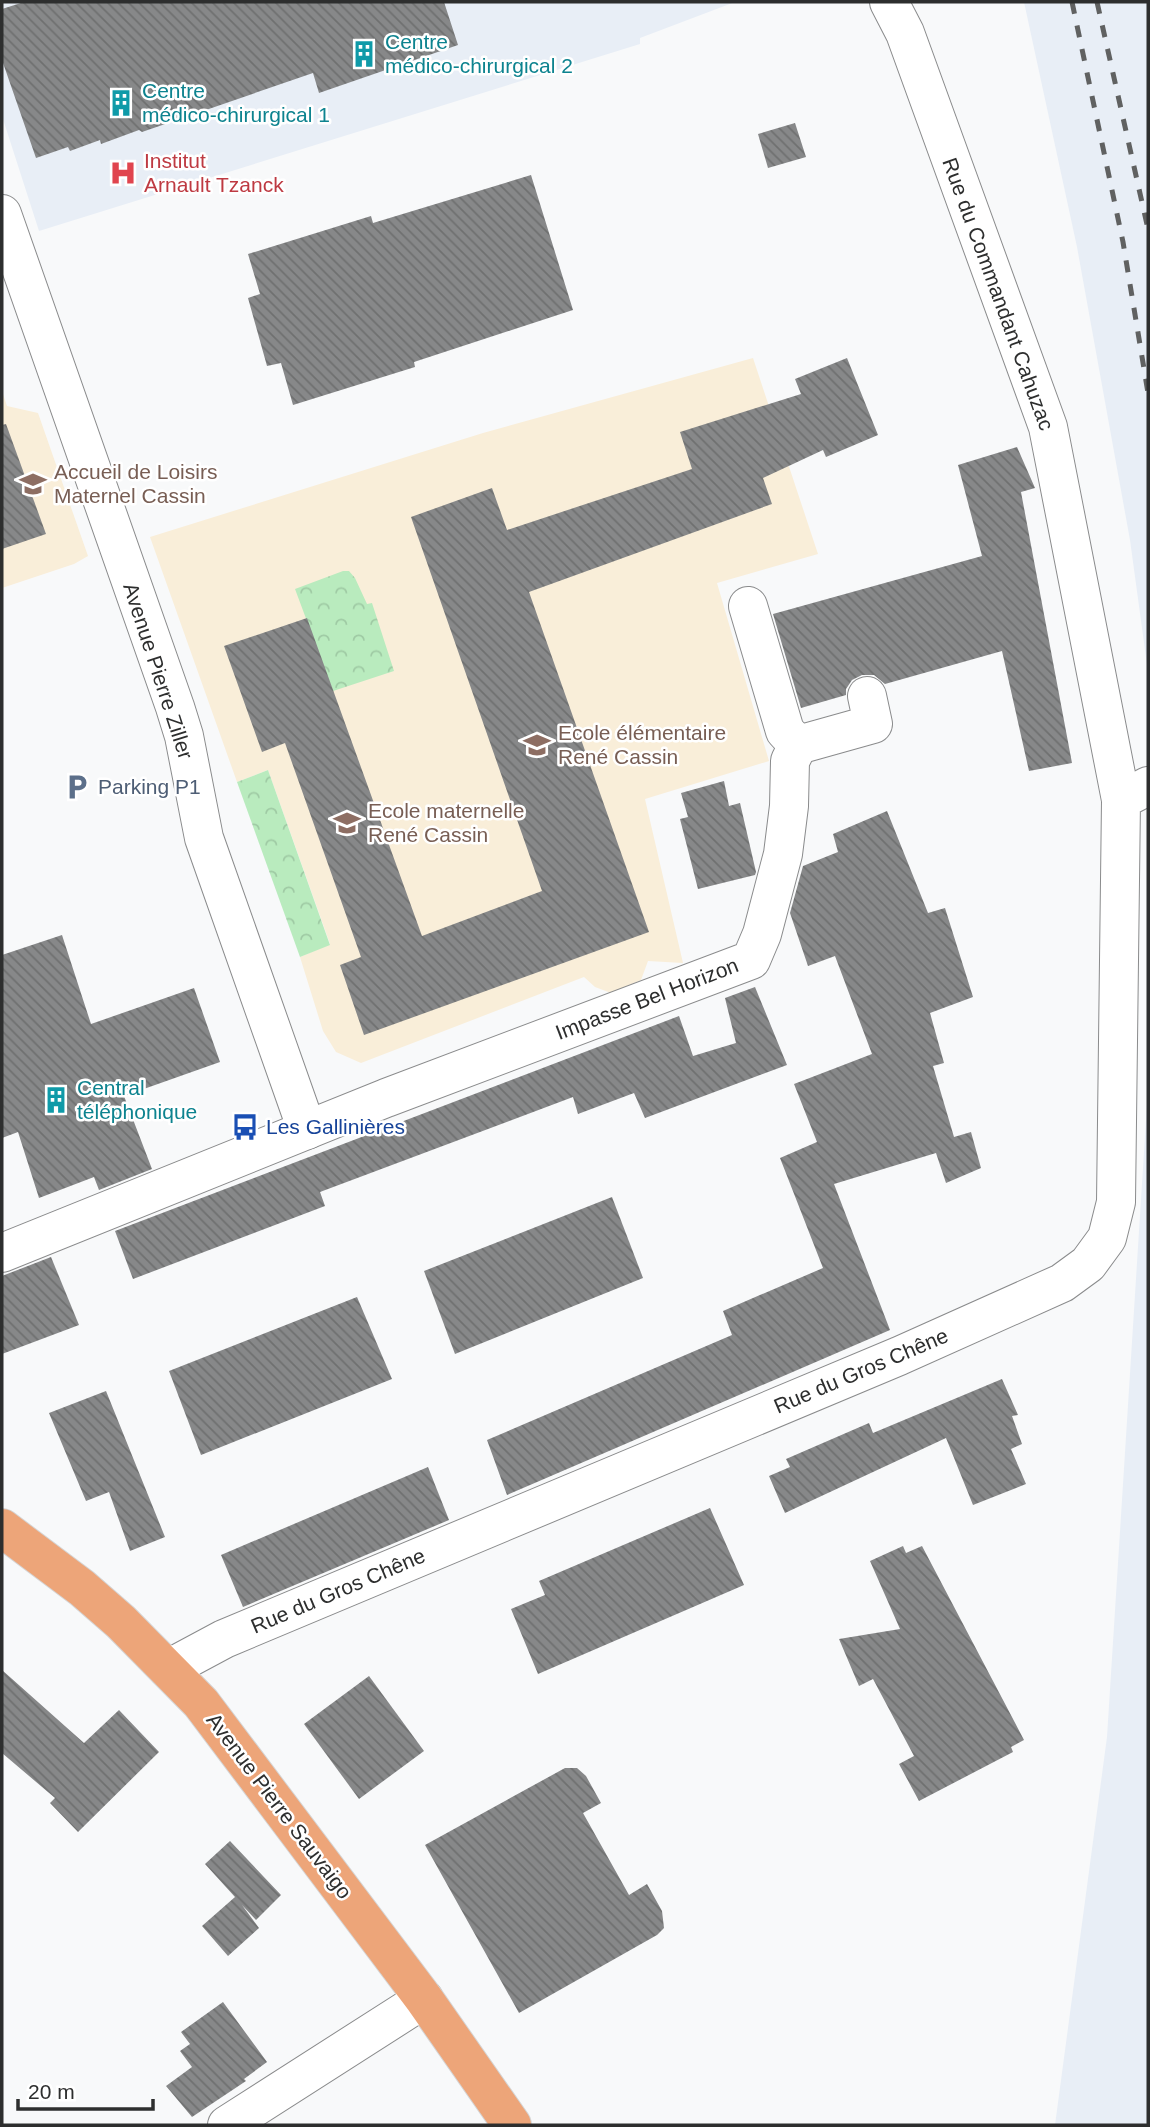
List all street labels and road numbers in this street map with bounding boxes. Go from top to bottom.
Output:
street label: Rue du Commandant Cahuzac [938,154,1059,433]
street label: Avenue Pierre Ziller [119,580,198,762]
street label: Impasse Bel Horizon [552,953,741,1044]
street label: Rue du Gros Chêne [770,1323,951,1418]
street label: Rue du Gros Chêne [247,1543,428,1638]
street label: Avenue Pierre Sauvaigo [202,1708,357,1903]

